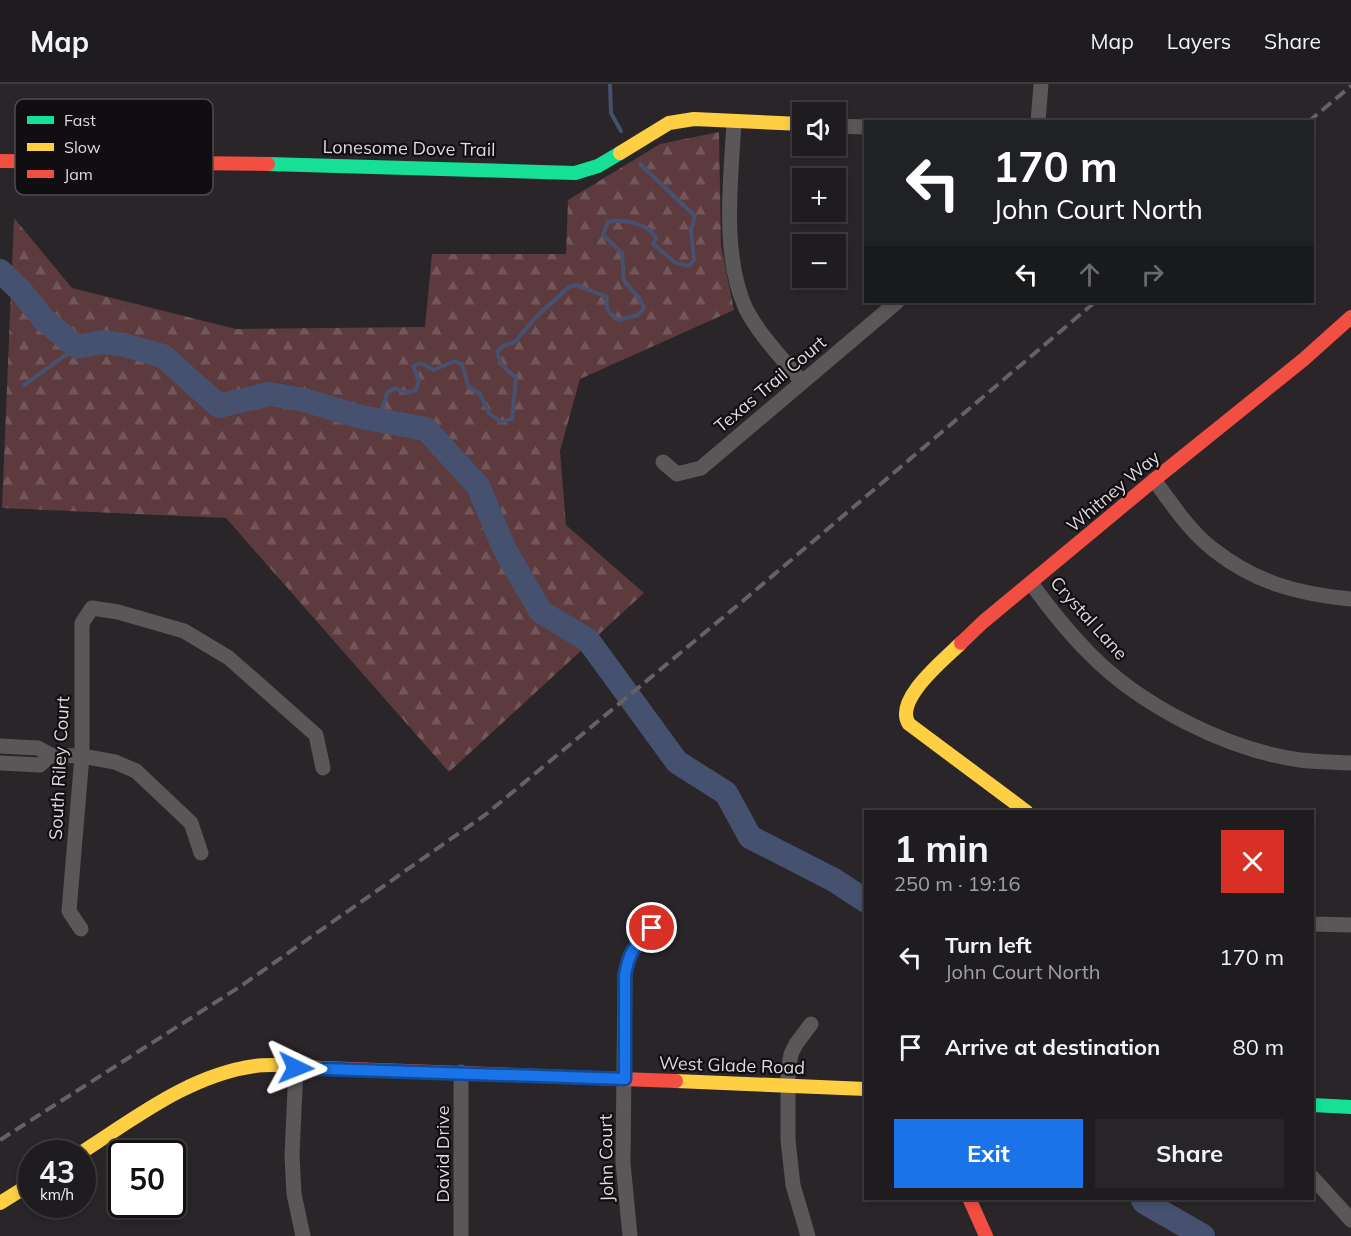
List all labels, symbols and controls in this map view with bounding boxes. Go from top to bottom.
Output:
text: Map [30,24,89,59]
text: Map [1091,28,1134,54]
text: Layers [1167,28,1231,54]
text: Share [1264,28,1321,54]
legend [15,99,213,195]
map controls [792,102,846,288]
button: sound [792,102,846,156]
text: Fast [64,110,96,130]
street label: Lonesome Dove Trail [322,135,496,161]
text: Slow [64,137,101,157]
text: 170 m [993,140,1118,193]
icon: left [894,144,972,222]
text: Jam [64,164,93,184]
button: + [792,168,846,222]
text: John Court North [993,192,1203,226]
button: − [792,234,846,288]
icon: left [1010,258,1043,291]
icon: ahead [1073,258,1106,291]
icon: right [1136,258,1169,291]
street label: Texas Trail Court [709,331,831,437]
street label: Whitney Way [1062,445,1165,537]
street label: Crystal Lane [1045,571,1133,665]
street label: South Riley Court [44,695,74,841]
text: 1 min [894,826,989,871]
button: close [1221,830,1284,893]
text: 250 m · 19:16 [894,871,1020,896]
pin [626,902,677,953]
icon: arrive [635,911,668,944]
text: Turn left [945,931,1032,959]
icon: left [894,941,927,974]
text: 170 m [1219,943,1284,971]
text: John Court North [945,959,1100,984]
icon: arrive [894,1031,927,1064]
text: Arrive at destination [945,1033,1160,1061]
text: 80 m [1233,1033,1284,1061]
position arrow [264,1036,328,1100]
street label: West Glade Road [659,1051,805,1079]
street label: David Drive [431,1106,454,1202]
street label: John Court [594,1114,618,1202]
button: Exit [894,1119,1083,1188]
button: Share [1095,1119,1284,1188]
speed limit sign: 50 [108,1140,186,1218]
text: 43 [39,1153,75,1191]
text: km/h [40,1185,74,1204]

